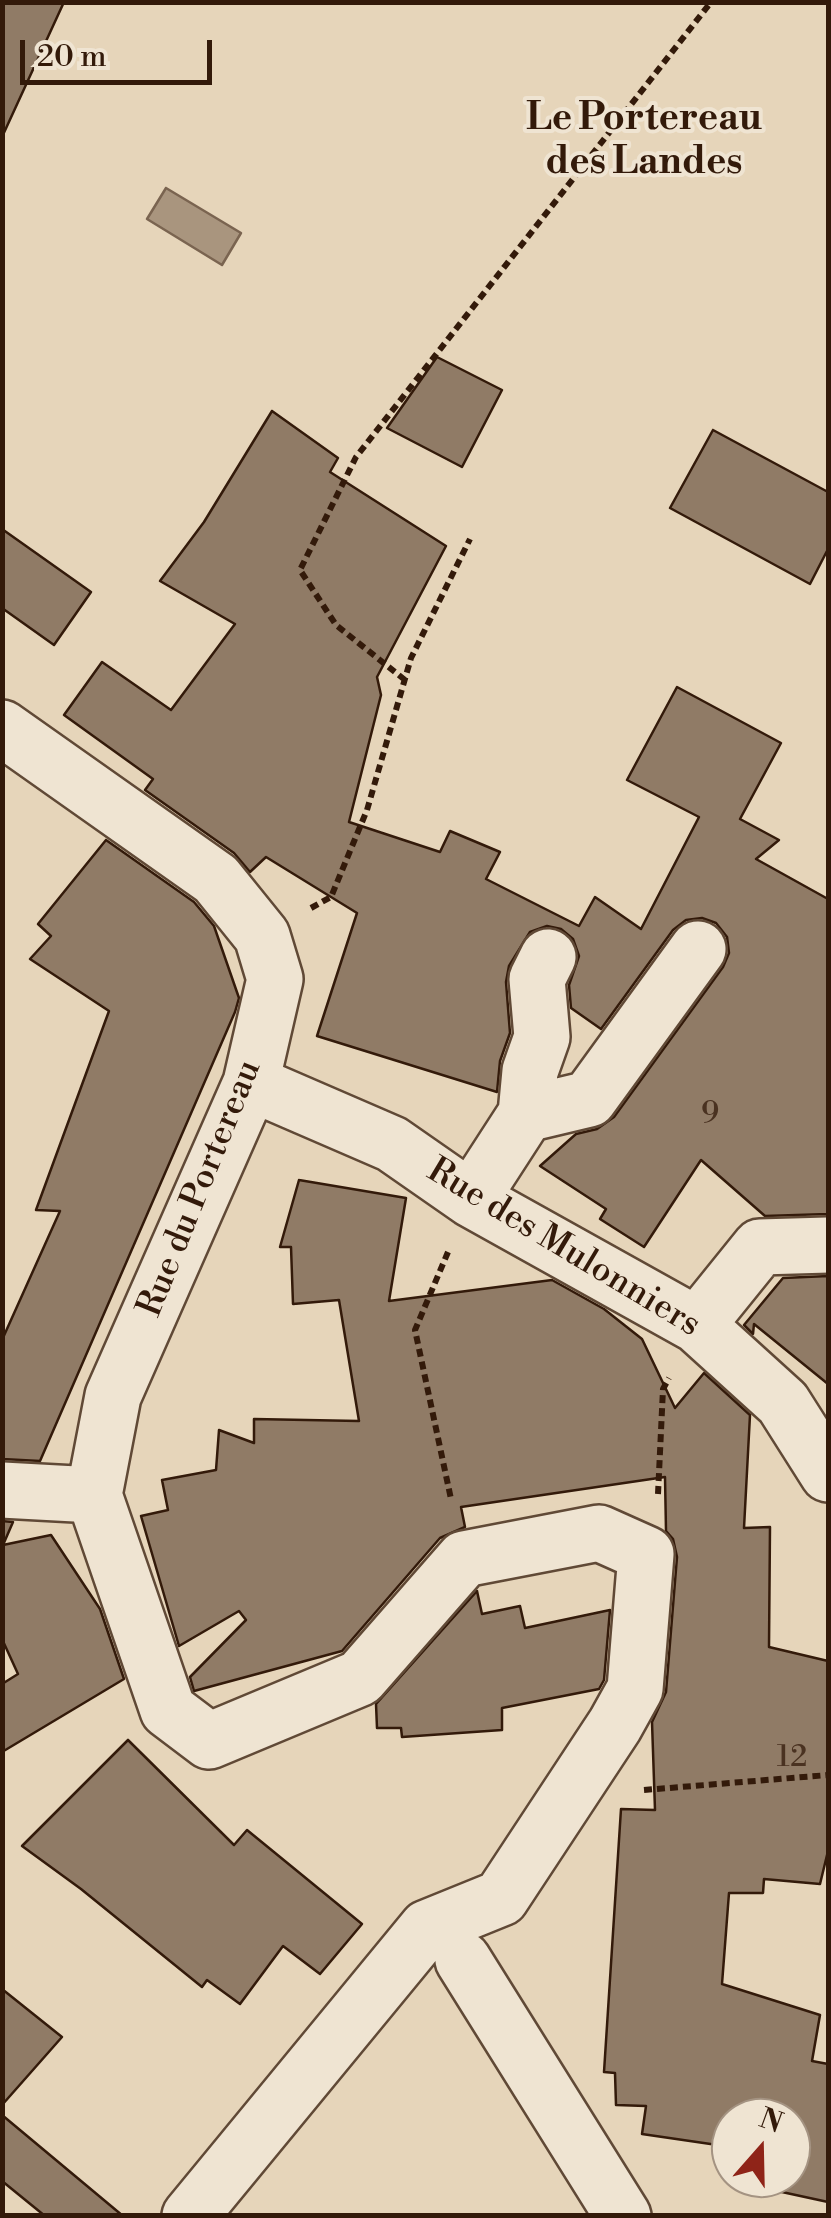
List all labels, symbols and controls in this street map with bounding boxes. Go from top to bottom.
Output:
scale bar [25,20,218,82]
text: 20 m [37,38,106,76]
district label: Le Portereau des Landes [526,97,762,186]
street label: Rue du Portereau [130,1054,272,1324]
house number: 9 [701,1097,719,1133]
street label: Rue des Mulonniers [419,1151,707,1347]
house number: 12 [777,1741,807,1777]
north arrow [711,2098,811,2198]
text: N [754,2101,787,2141]

